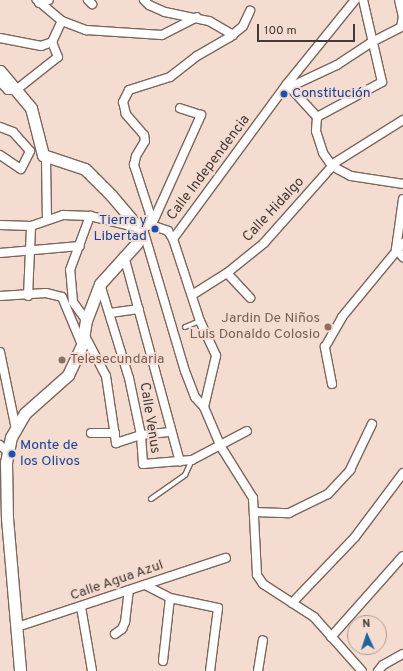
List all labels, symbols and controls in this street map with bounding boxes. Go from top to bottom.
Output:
scale bar [259,16,357,42]
text: 100 m [264,23,297,39]
place label: Constitución [292,86,371,102]
marker: Constitución [279,89,289,99]
street label: Calle Independencia [164,112,254,224]
street label: Calle Hidalgo [240,174,308,246]
place label: Tierra y Libertad [94,213,147,246]
marker: Tierra y Libertad [150,224,160,234]
place label: Jardin De Niños Luis Donaldo Colosio [190,311,320,344]
marker: Jardin De Niños Luis Donaldo Colosio [323,322,333,332]
place label: Telesecundaria [70,352,164,368]
marker: Telesecundaria [57,355,67,365]
street label: Calle Venus [135,381,163,455]
place label: Monte de los Olivos [20,438,80,470]
marker: Monte de los Olivos [7,449,17,459]
street label: Calle Agua Azul [68,557,166,605]
north arrow [347,615,387,655]
text: N [362,617,371,631]

